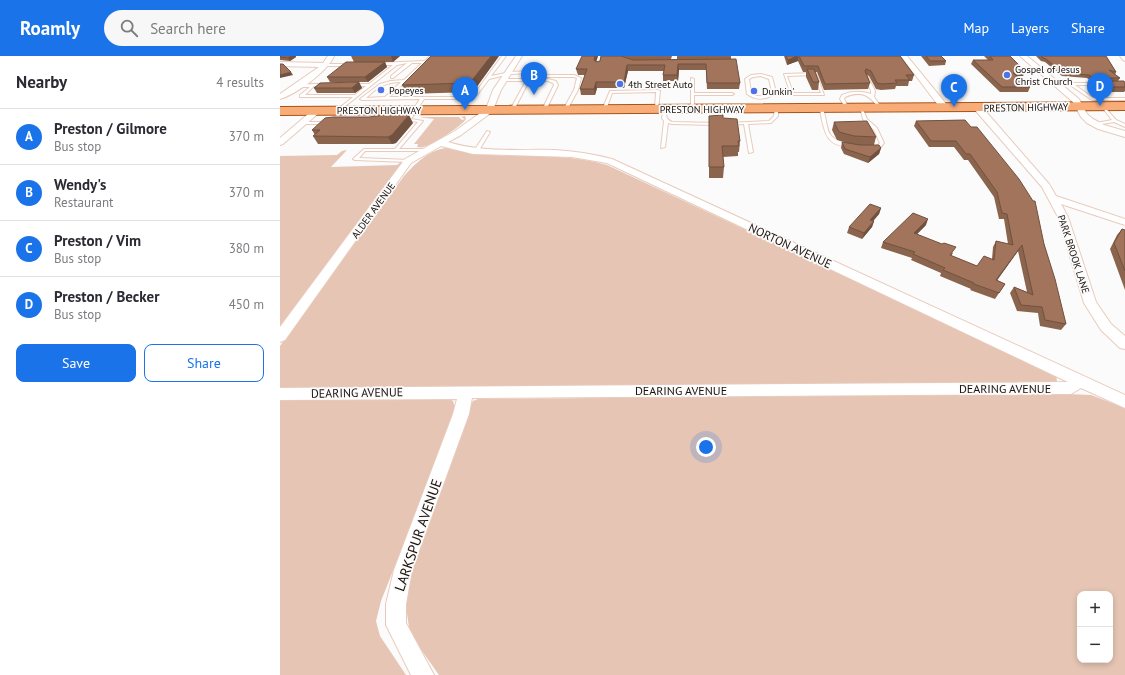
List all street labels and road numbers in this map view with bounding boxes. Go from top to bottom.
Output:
street label: PRESTON HIGHWAY [984,100,1069,115]
street label: PRESTON HIGHWAY [660,103,745,116]
street label: PRESTON HIGHWAY [337,104,422,117]
street label: ALDER AVENUE [349,180,398,241]
street label: PARK BROOK LANE [1055,213,1092,295]
street label: NORTON AVENUE [746,220,834,271]
street label: DEARING AVENUE [959,381,1051,396]
street label: DEARING AVENUE [635,383,727,398]
street label: DEARING AVENUE [311,384,403,401]
street label: LARKSPUR AVENUE [390,477,446,593]

